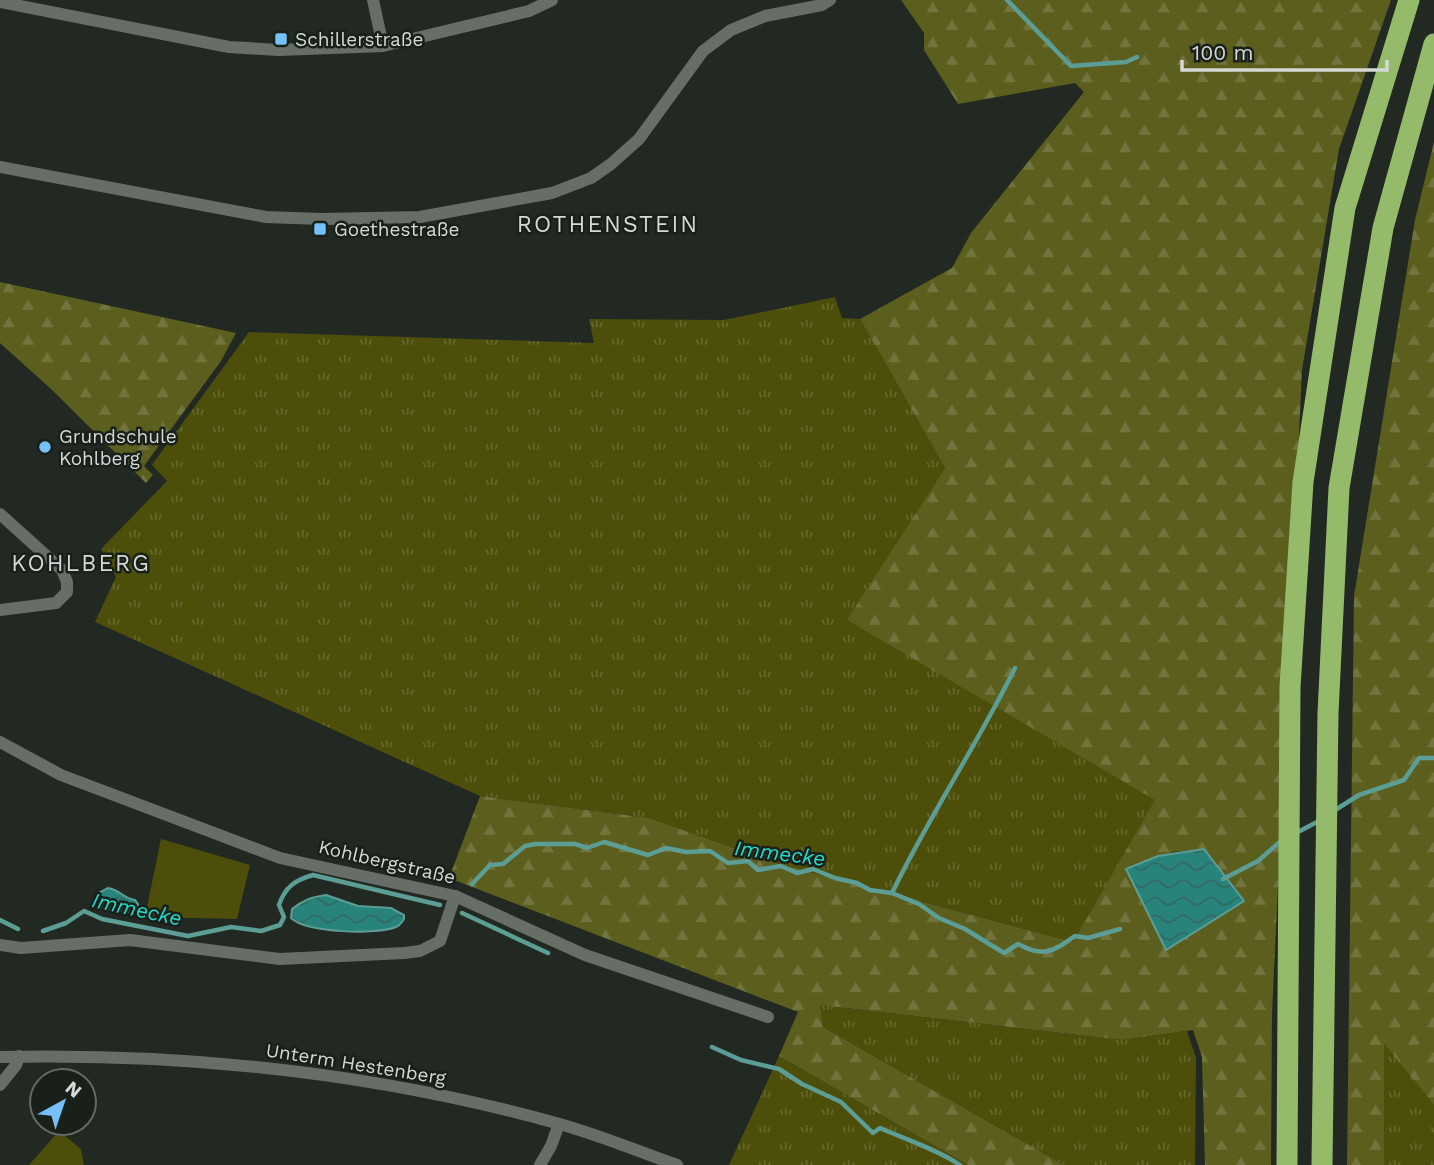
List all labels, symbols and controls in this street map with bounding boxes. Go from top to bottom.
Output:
place label: Schillerstraße [295,28,423,51]
scale bar [1182,28,1387,72]
marker: Schillerstraße [273,31,289,47]
text: 100 m [1192,40,1254,65]
district label: ROTHENSTEIN [517,211,699,238]
place label: Goethestraße [334,218,459,241]
marker: Goethestraße [312,221,328,237]
place label: Grundschule Kohlberg [59,425,177,470]
marker: Grundschule Kohlberg [37,439,53,455]
district label: KOHLBERG [11,550,151,577]
street label: Kohlbergstraße [316,835,458,889]
water label: Immecke [733,835,827,871]
water label: Immecke [90,887,184,931]
street label: Unterm Hestenberg [264,1038,449,1090]
north arrow [28,1067,98,1137]
text: N [61,1076,86,1103]

